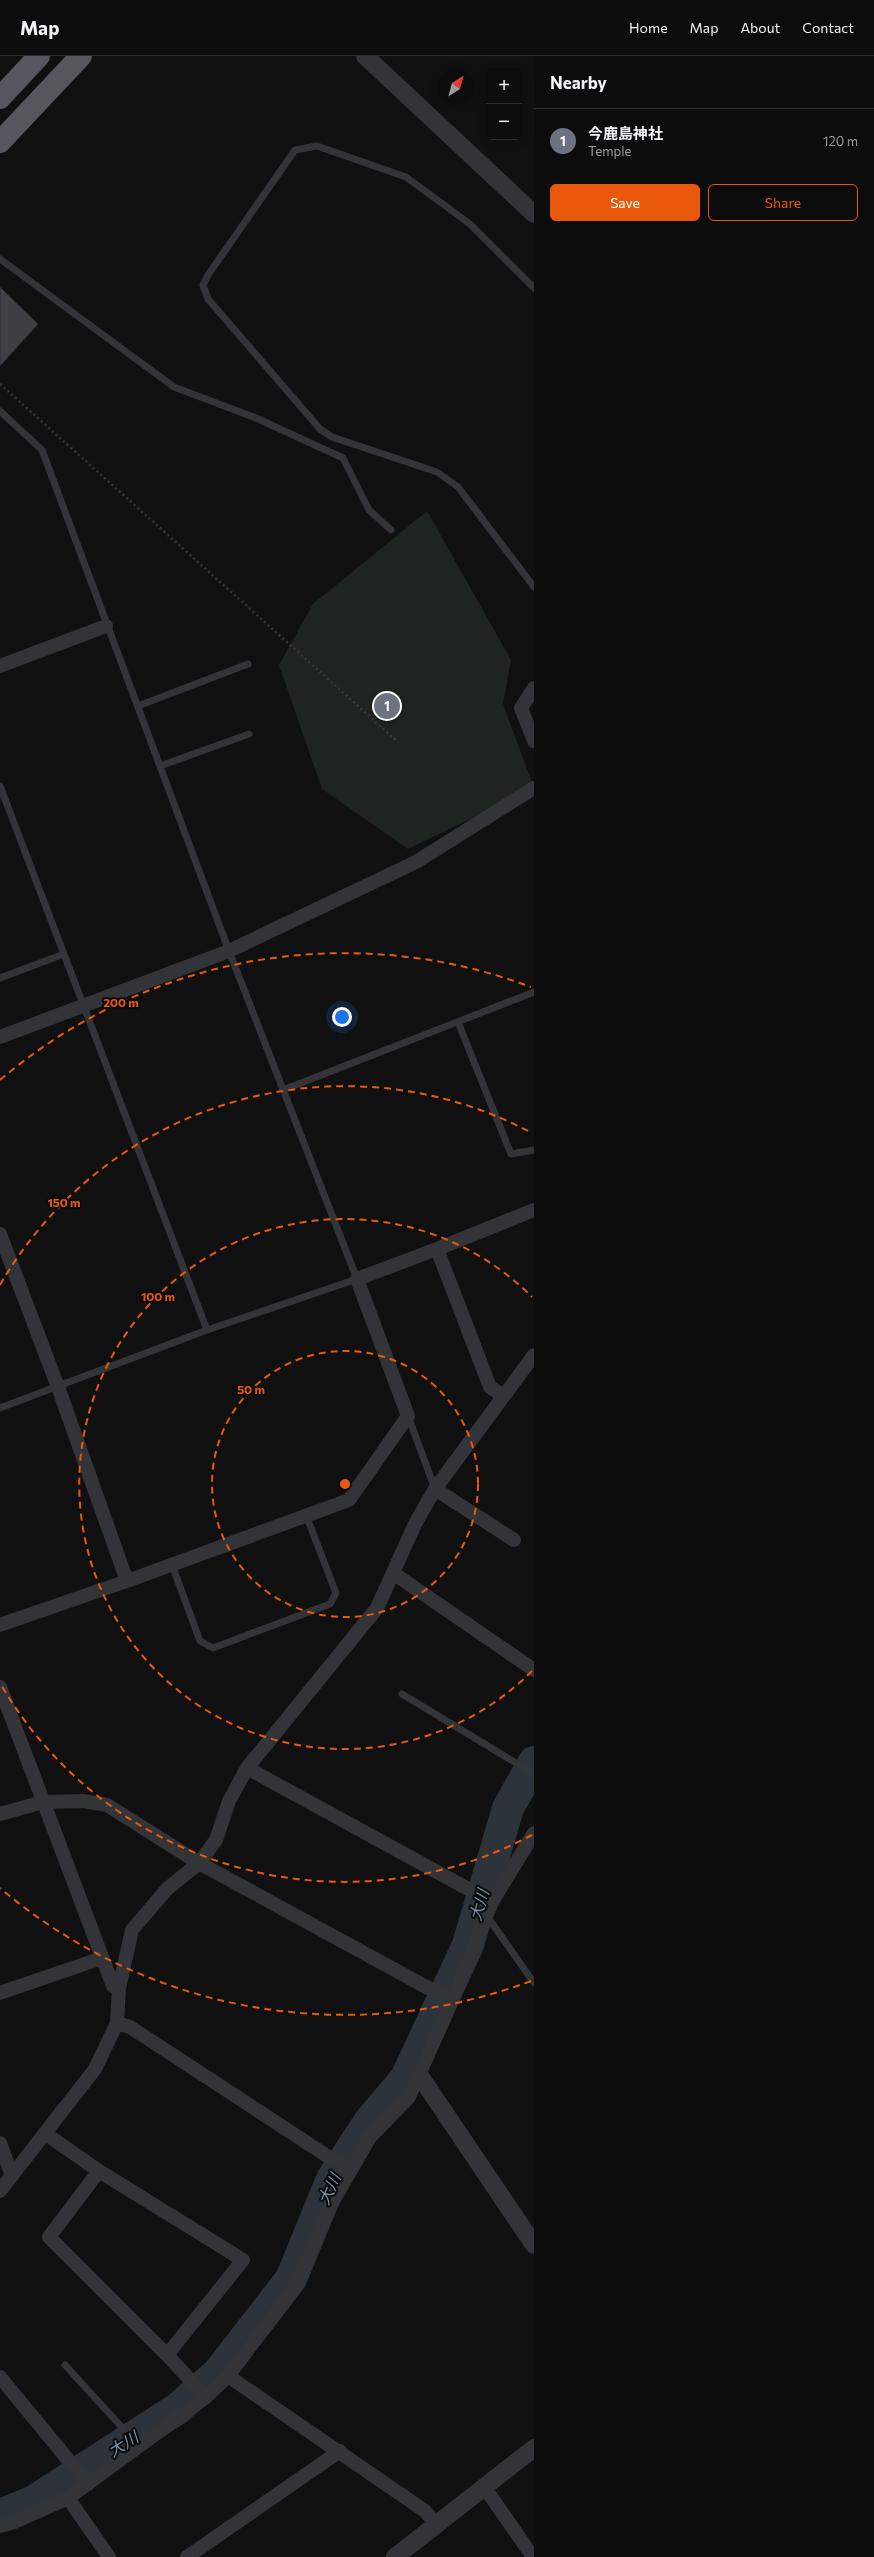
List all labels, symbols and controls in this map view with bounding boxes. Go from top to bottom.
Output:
text: Map [20,16,59,39]
text: Home [629,19,668,36]
text: Map [690,19,718,36]
text: About [740,19,780,36]
text: Contact [802,19,854,36]
north arrow [438,68,474,104]
map controls [486,68,522,140]
button: + [486,68,522,104]
text: Nearby [550,72,607,93]
button: − [486,104,522,140]
text: 今鹿島神社 [588,124,663,142]
text: 1 [560,133,566,149]
text: 120 m [823,133,858,149]
text: Temple [588,143,631,159]
button: Save [550,184,700,221]
button: Share [708,184,858,221]
pin: 1 [374,691,400,721]
text: 200 m [103,995,139,1009]
your location [332,1007,352,1027]
text: 150 m [47,1195,81,1209]
text: 100 m [141,1289,175,1303]
text: 50 m [237,1382,265,1396]
centre of rings [338,1477,352,1491]
water label: 大川 [465,1885,493,1923]
water label: 大川 [313,2168,345,2207]
water label: 大川 [104,2426,143,2460]

